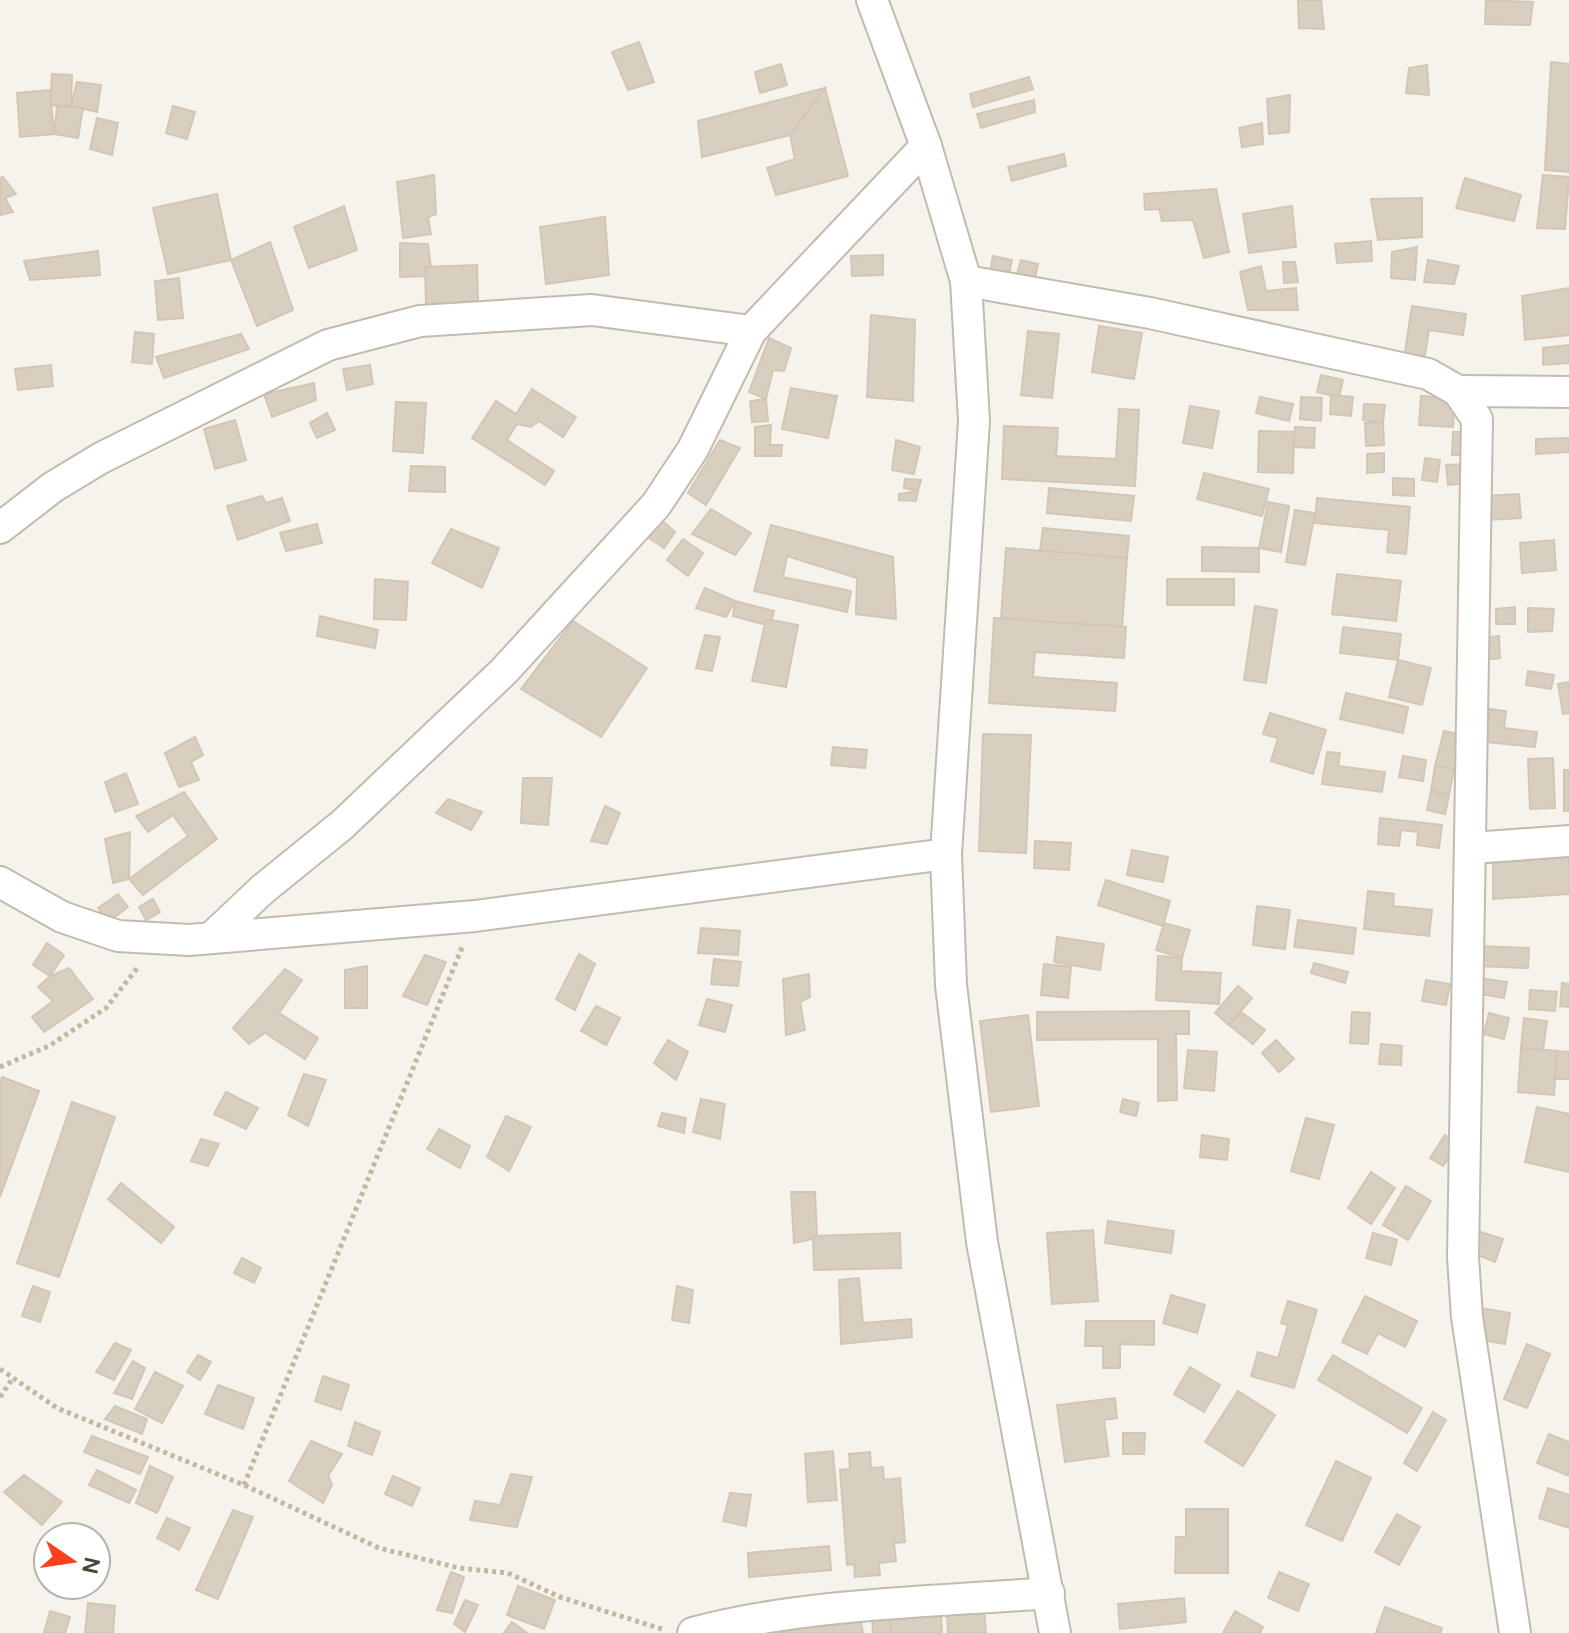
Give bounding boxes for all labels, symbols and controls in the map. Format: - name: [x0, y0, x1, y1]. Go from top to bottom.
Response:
- north arrow: [32, 1521, 112, 1601]
- text: N: [75, 1554, 107, 1576]

